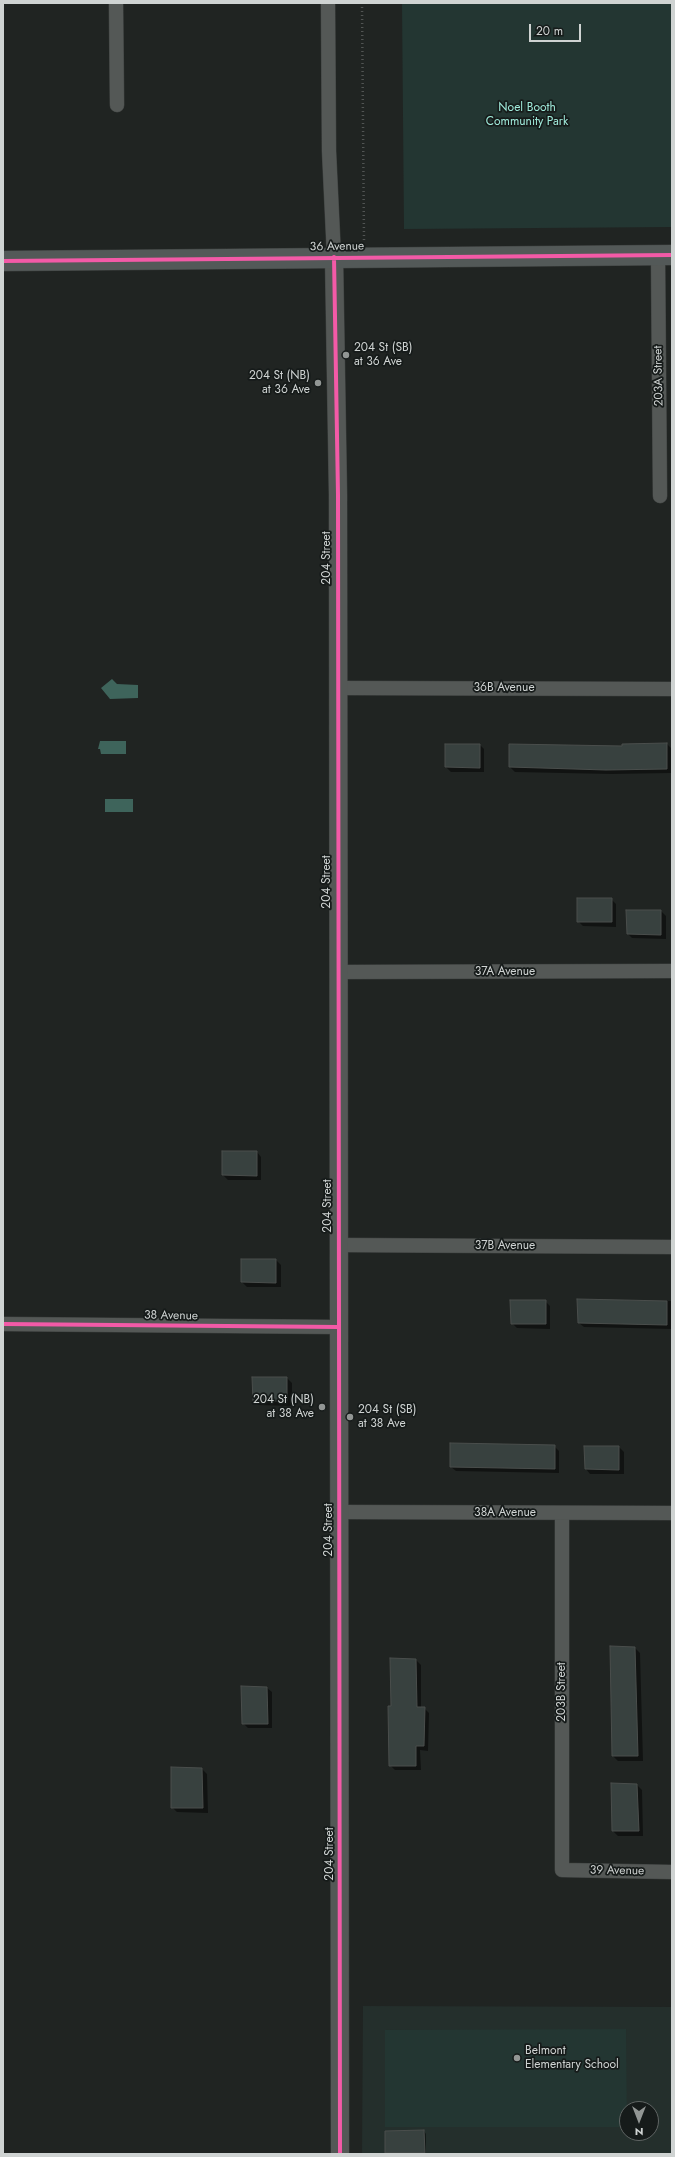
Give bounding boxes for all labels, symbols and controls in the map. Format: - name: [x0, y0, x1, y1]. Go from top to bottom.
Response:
- scale bar: [531, 16, 583, 42]
- text: 20 m: [536, 22, 563, 40]
- park label: Noel Booth Community Park: [486, 101, 568, 129]
- street label: 36 Avenue: [310, 239, 364, 255]
- place label: 204 St (SB) at 36 Ave: [354, 341, 412, 369]
- street label: 203A Street: [651, 346, 667, 406]
- marker: 204 St (SB) at 36 Ave: [341, 350, 351, 360]
- place label: 204 St (NB) at 36 Ave: [249, 369, 310, 397]
- marker: 204 St (NB) at 36 Ave: [313, 378, 323, 388]
- street label: 204 Street: [320, 531, 334, 585]
- street label: 36B Avenue: [473, 681, 535, 695]
- street label: 204 Street: [320, 855, 334, 909]
- street label: 37A Avenue: [475, 965, 535, 979]
- street label: 204 Street: [321, 1179, 335, 1233]
- street label: 37B Avenue: [475, 1239, 535, 1253]
- street label: 38 Avenue: [144, 1308, 198, 1324]
- place label: 204 St (NB) at 38 Ave: [253, 1393, 314, 1421]
- marker: 204 St (NB) at 38 Ave: [317, 1402, 327, 1412]
- place label: 204 St (SB) at 38 Ave: [358, 1403, 416, 1431]
- marker: 204 St (SB) at 38 Ave: [345, 1412, 355, 1422]
- street label: 204 Street: [322, 1503, 336, 1557]
- street label: 38A Avenue: [474, 1506, 536, 1520]
- street label: 203B Street: [555, 1662, 569, 1722]
- street label: 204 Street: [323, 1827, 337, 1881]
- street label: 39 Avenue: [590, 1863, 644, 1879]
- place label: Belmont Elementary School: [525, 2044, 619, 2072]
- marker: Belmont Elementary School: [512, 2053, 522, 2063]
- north arrow: [619, 2101, 659, 2141]
- text: N: [635, 2124, 643, 2140]

